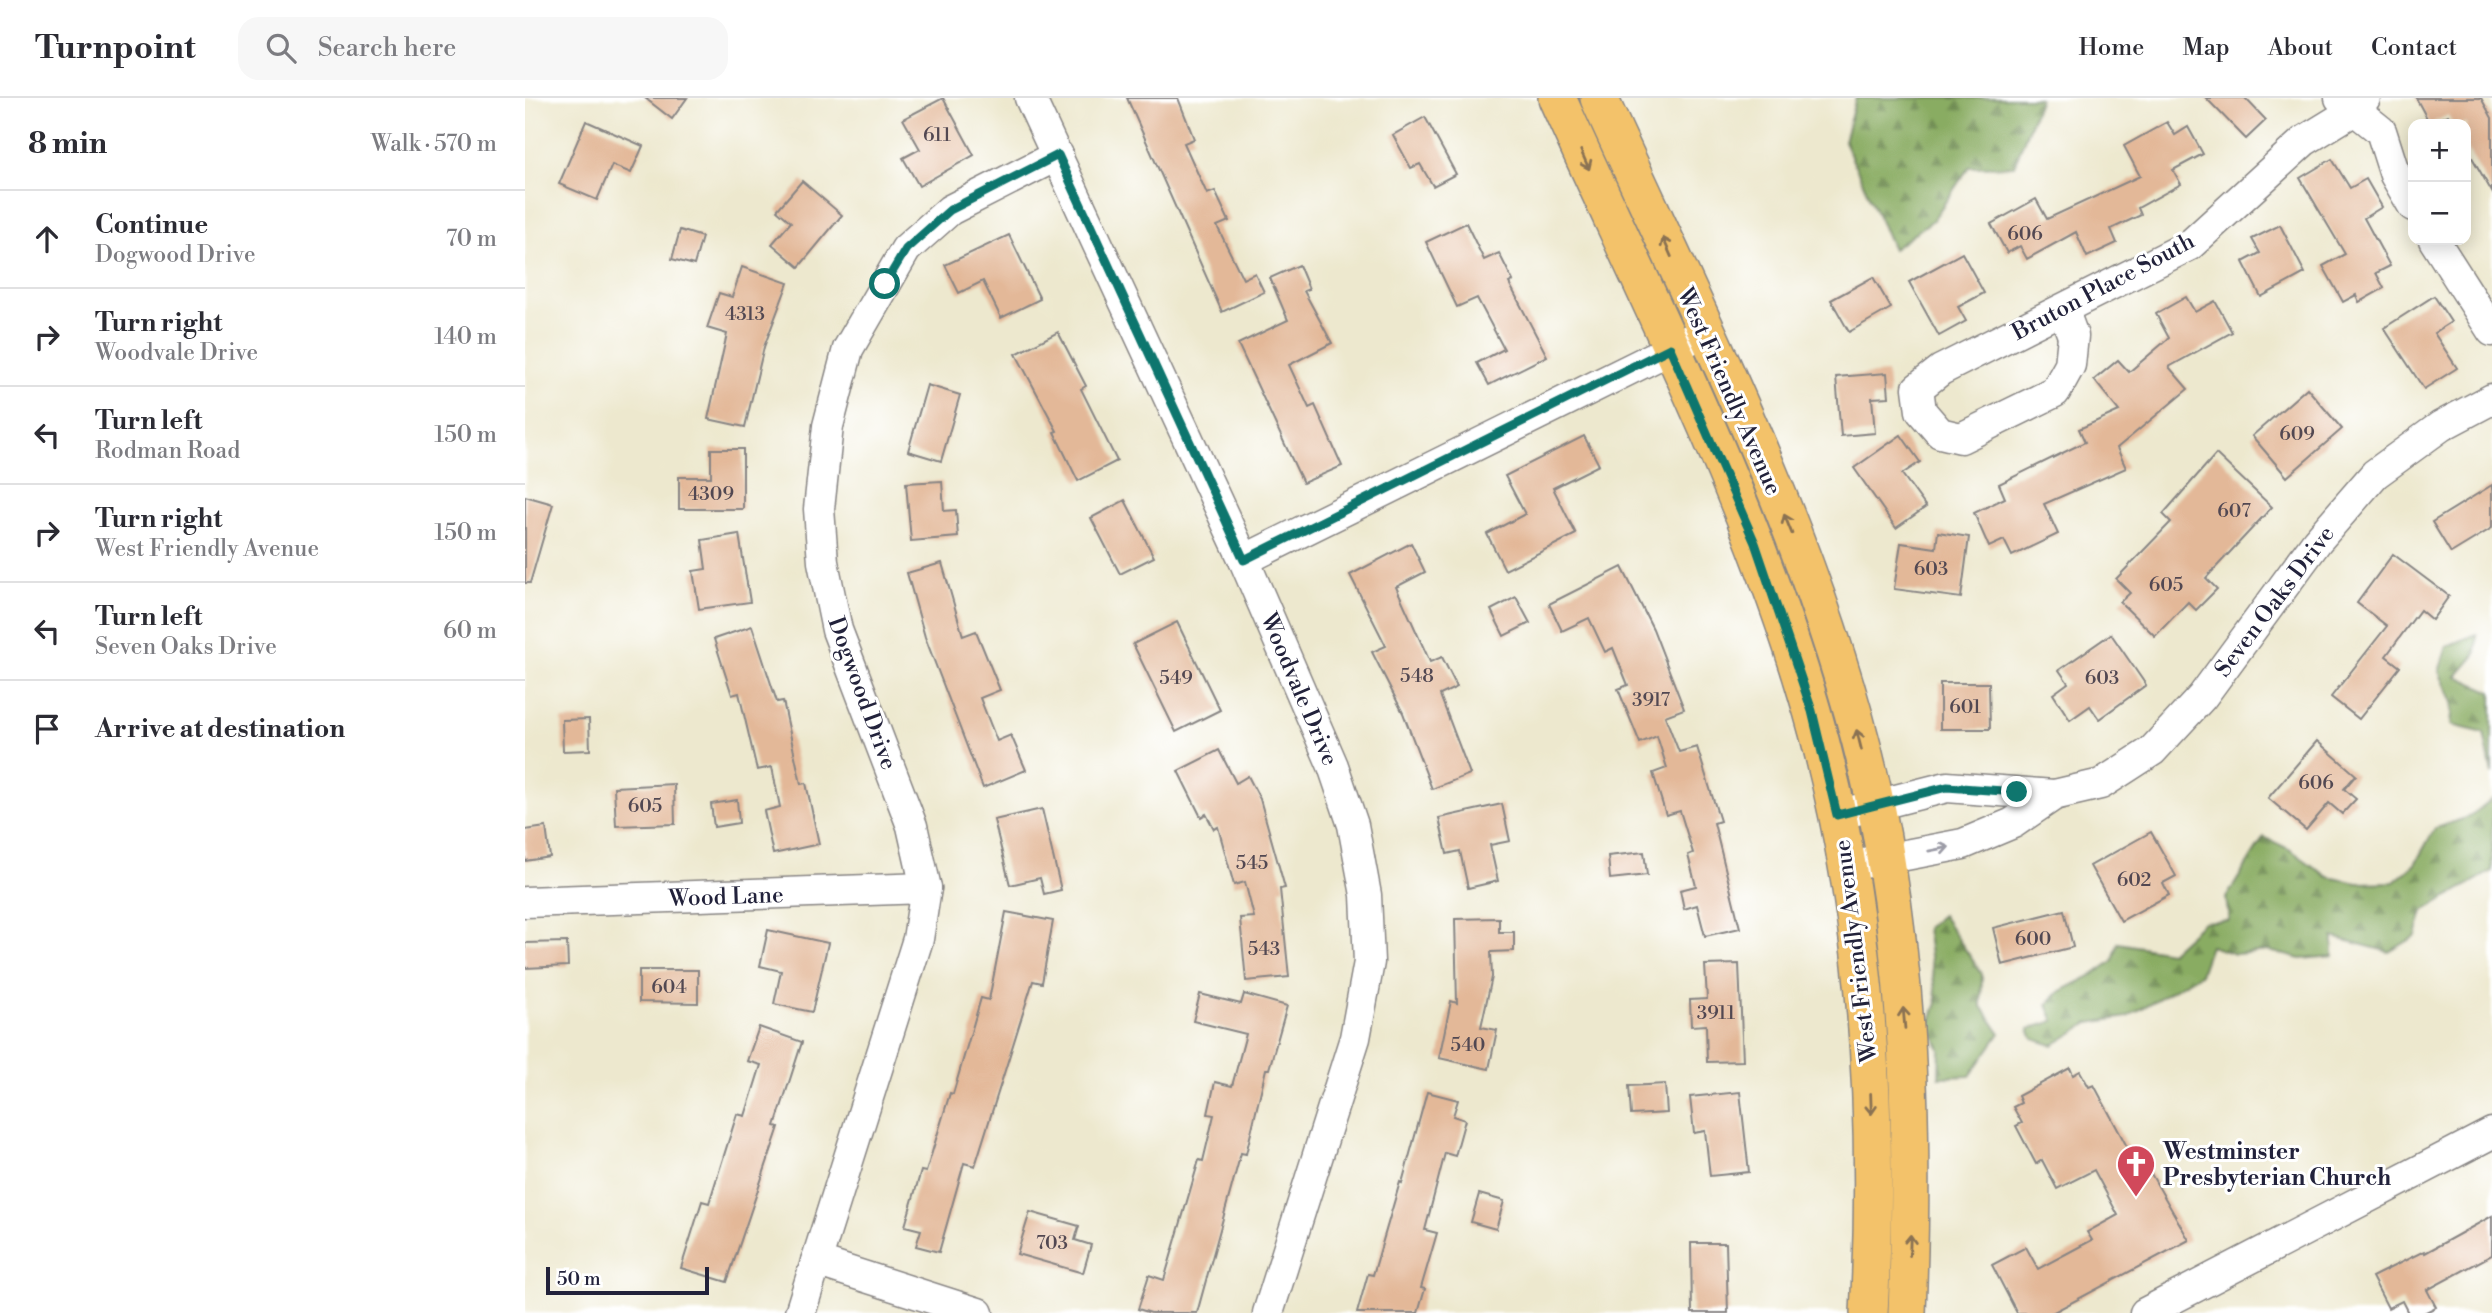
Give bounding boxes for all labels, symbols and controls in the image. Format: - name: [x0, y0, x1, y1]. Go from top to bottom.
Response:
- search box: [238, 17, 728, 80]
- text: Turnpoint: [35, 28, 196, 69]
- icon: search: [262, 29, 300, 67]
- text: Search here: [318, 32, 456, 64]
- text: Home: [2079, 33, 2144, 63]
- text: Map: [2182, 33, 2230, 63]
- text: About: [2268, 33, 2333, 63]
- text: Contact: [2371, 33, 2457, 63]
- map controls: [2408, 119, 2471, 245]
- button: +: [2408, 119, 2471, 182]
- house number: 611: [923, 123, 951, 147]
- text: 8 min: [28, 125, 107, 163]
- text: Walk · 570 m: [371, 130, 497, 158]
- one-way arrow: [1579, 149, 1592, 170]
- button: −: [2408, 182, 2471, 245]
- text: Continue: [95, 209, 208, 241]
- icon: ahead: [28, 220, 66, 258]
- house number: 606: [2007, 222, 2043, 246]
- text: 70 m: [446, 225, 497, 253]
- street label: Bruton Place South: [2007, 227, 2200, 347]
- one-way arrow: [1660, 237, 1673, 259]
- text: Dogwood Drive: [95, 241, 256, 269]
- route start: [869, 268, 900, 299]
- street label: West Friendly Avenue: [1670, 282, 1787, 499]
- house number: 4313: [725, 302, 765, 326]
- text: Turn right: [95, 307, 223, 339]
- icon: right: [28, 318, 66, 356]
- text: 140 m: [434, 323, 497, 351]
- text: Woodvale Drive: [95, 339, 258, 367]
- text: Turn left: [95, 405, 203, 437]
- icon: left: [28, 416, 66, 454]
- text: 150 m: [434, 421, 497, 449]
- house number: 609: [2279, 422, 2315, 446]
- text: Rodman Road: [95, 437, 240, 465]
- house number: 4309: [688, 482, 734, 506]
- house number: 607: [2217, 499, 2251, 523]
- text: Turn right: [95, 503, 223, 535]
- one-way arrow: [1781, 513, 1794, 535]
- icon: right: [28, 514, 66, 552]
- text: 150 m: [434, 519, 497, 547]
- street label: Seven Oaks Drive: [2209, 521, 2341, 683]
- text: West Friendly Avenue: [95, 535, 319, 563]
- house number: 603: [1914, 557, 1948, 581]
- house number: 605: [2149, 573, 2183, 597]
- text: Turn left: [95, 601, 203, 633]
- street label: Woodvale Drive: [1254, 608, 1344, 770]
- icon: left: [28, 612, 66, 650]
- street label: Dogwood Drive: [821, 613, 903, 774]
- text: 60 m: [443, 617, 497, 645]
- text: Seven Oaks Drive: [95, 633, 277, 661]
- house number: 548: [1400, 664, 1434, 688]
- house number: 549: [1159, 666, 1193, 690]
- house number: 603: [2085, 666, 2119, 690]
- house number: 3917: [1632, 688, 1671, 712]
- house number: 601: [1949, 695, 1981, 719]
- icon: arrive: [28, 710, 66, 748]
- text: Arrive at destination: [95, 713, 345, 745]
- one-way arrow: [1852, 729, 1865, 752]
- house number: 606: [2298, 771, 2334, 795]
- route end: [2001, 776, 2032, 807]
- house number: 605: [628, 794, 662, 818]
- street label: West Friendly Avenue: [1828, 838, 1884, 1065]
- one-way arrow: [1927, 841, 1950, 855]
- house number: 545: [1236, 851, 1268, 875]
- house number: 602: [2117, 868, 2151, 892]
- street label: Wood Lane: [667, 881, 784, 913]
- house number: 600: [2015, 927, 2051, 951]
- house number: 543: [1248, 937, 1280, 961]
- house number: 604: [651, 975, 687, 999]
- house number: 3911: [1697, 1001, 1735, 1025]
- one-way arrow: [1897, 1007, 1910, 1029]
- house number: 540: [1451, 1033, 1485, 1057]
- one-way arrow: [1865, 1092, 1878, 1115]
- place label: Westminster Presbyterian Church: [2162, 1138, 2391, 1192]
- church icon: Westminster Presbyterian Church: [2115, 1143, 2157, 1198]
- house number: 703: [1036, 1231, 1068, 1255]
- one-way arrow: [1903, 1234, 1916, 1257]
- scale bar: [546, 1264, 709, 1296]
- text: 50 m: [557, 1267, 601, 1291]

